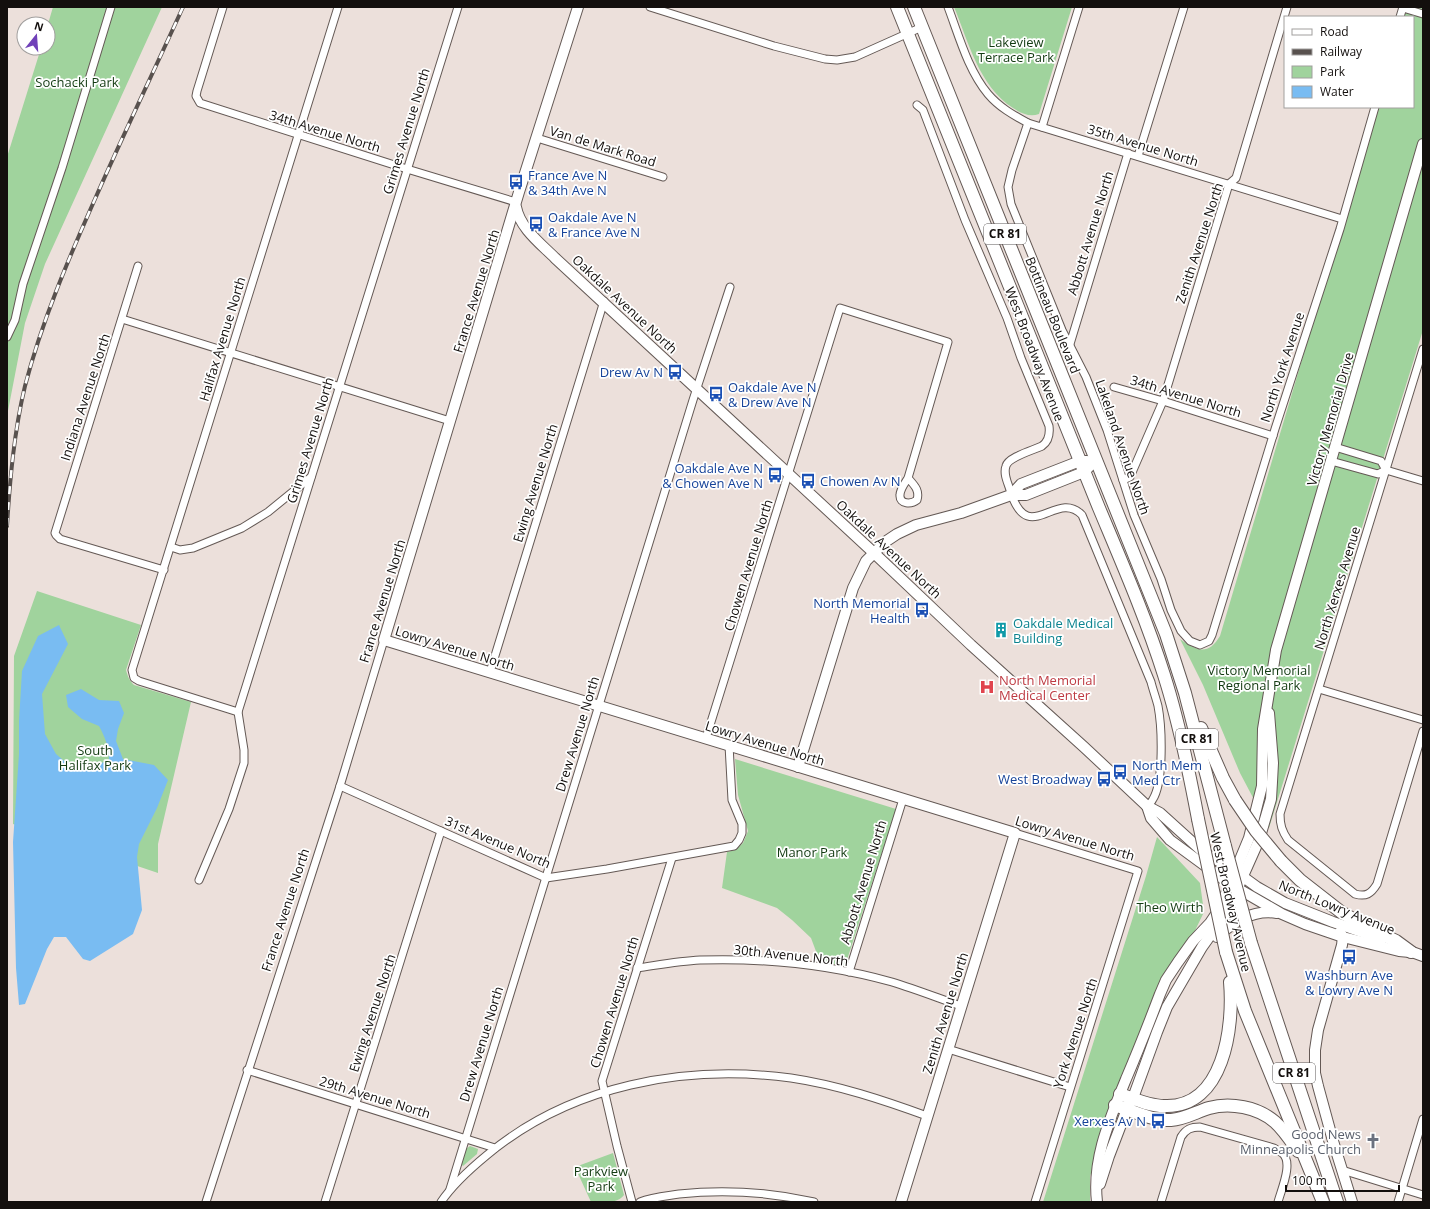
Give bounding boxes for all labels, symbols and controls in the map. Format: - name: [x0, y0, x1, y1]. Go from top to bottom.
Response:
- north arrow: [16, 16, 56, 56]
- legend: [1284, 16, 1414, 108]
- text: N: [33, 17, 46, 34]
- text: Road: [1320, 23, 1349, 40]
- park label: Lakeview Terrace Park: [978, 33, 1054, 66]
- text: Railway: [1320, 43, 1363, 60]
- text: Park: [1320, 63, 1346, 80]
- street label: Grimes Avenue North: [378, 66, 434, 196]
- park label: Sochacki Park: [35, 73, 119, 91]
- text: Water: [1320, 83, 1354, 100]
- street label: 34th Avenue North: [267, 106, 383, 156]
- street label: 35th Avenue North: [1085, 120, 1201, 170]
- street label: Van de Mark Road: [548, 121, 658, 171]
- place label: France Ave N & 34th Ave N: [528, 166, 607, 199]
- street label: Abbott Avenue North: [1063, 169, 1117, 297]
- bus stop icon: France Ave N & 34th Ave N: [507, 173, 525, 191]
- street label: Zenith Avenue North: [1171, 180, 1227, 306]
- place label: Oakdale Ave N & France Ave N: [548, 208, 640, 241]
- bus stop icon: Oakdale Ave N & France Ave N: [527, 215, 545, 233]
- road number: CR 81: [984, 224, 1026, 244]
- street label: France Avenue North: [449, 227, 503, 355]
- street label: Oakdale Avenue North: [569, 251, 681, 357]
- street label: Bottineau Boulevard: [1021, 254, 1085, 376]
- street label: Halifax Avenue North: [194, 275, 250, 403]
- street label: West Broadway Avenue: [1001, 284, 1069, 424]
- street label: North York Avenue: [1256, 310, 1308, 424]
- street label: Indiana Avenue North: [56, 331, 114, 463]
- street label: Victory Memorial Drive: [1302, 350, 1358, 488]
- place label: Drew Av N: [600, 363, 663, 381]
- bus stop icon: Drew Av N: [666, 363, 684, 381]
- street label: 34th Avenue North: [1128, 371, 1244, 421]
- street label: Grimes Avenue North: [282, 375, 338, 505]
- street label: Lakeland Avenue North: [1091, 377, 1155, 517]
- place label: Oakdale Ave N & Drew Ave N: [728, 378, 816, 411]
- bus stop icon: Oakdale Ave N & Drew Ave N: [707, 385, 725, 403]
- street label: Ewing Avenue North: [508, 421, 562, 545]
- place label: Oakdale Ave N & Chowen Ave N: [662, 459, 763, 492]
- bus stop icon: Oakdale Ave N & Chowen Ave N: [766, 466, 784, 484]
- bus stop icon: Chowen Av N: [799, 472, 817, 490]
- place label: Chowen Av N: [820, 472, 901, 490]
- street label: Oakdale Avenue North: [833, 496, 945, 602]
- street label: Chowen Avenue North: [719, 497, 777, 633]
- street label: North Xerxes Avenue: [1310, 524, 1364, 652]
- street label: France Avenue North: [355, 537, 409, 665]
- place label: North Memorial Health: [813, 594, 910, 627]
- bus stop icon: North Memorial Health: [913, 601, 931, 619]
- place label: Oakdale Medical Building: [1013, 614, 1113, 647]
- street label: Lowry Avenue North: [393, 621, 517, 675]
- building icon: Oakdale Medical Building: [992, 621, 1010, 639]
- park label: Victory Memorial Regional Park: [1208, 661, 1310, 694]
- place label: North Memorial Medical Center: [999, 671, 1096, 704]
- street label: Drew Avenue North: [551, 674, 603, 794]
- hospital icon: North Memorial Medical Center: [978, 678, 996, 696]
- street label: Lowry Avenue North: [703, 716, 827, 770]
- road number: CR 81: [1176, 729, 1218, 749]
- park label: South Halifax Park: [59, 741, 131, 774]
- place label: North Mem Med Ctr: [1132, 756, 1202, 789]
- bus stop icon: North Mem Med Ctr: [1111, 763, 1129, 781]
- place label: West Broadway: [998, 770, 1092, 788]
- bus stop icon: West Broadway: [1095, 770, 1113, 788]
- street label: Lowry Avenue North: [1013, 811, 1137, 865]
- street label: 31st Avenue North: [442, 812, 554, 872]
- street label: Abbott Avenue North: [836, 818, 890, 946]
- street label: West Broadway Avenue: [1206, 830, 1256, 974]
- park label: Manor Park: [777, 843, 847, 861]
- street label: France Avenue North: [257, 846, 313, 974]
- street label: North Lowry Avenue: [1276, 875, 1398, 939]
- park label: Theo Wirth: [1137, 898, 1203, 916]
- street label: Chowen Avenue North: [585, 934, 643, 1070]
- street label: 30th Avenue North: [733, 940, 849, 970]
- bus stop icon: Washburn Ave & Lowry Ave N: [1340, 948, 1358, 966]
- street label: Zenith Avenue North: [918, 950, 972, 1076]
- street label: Ewing Avenue North: [344, 952, 400, 1074]
- place label: Washburn Ave & Lowry Ave N: [1305, 966, 1393, 999]
- street label: York Avenue North: [1049, 976, 1101, 1090]
- street label: Drew Avenue North: [455, 984, 507, 1104]
- road number: CR 81: [1273, 1063, 1315, 1083]
- street label: 29th Avenue North: [317, 1072, 433, 1122]
- place label: Xerxes Av N: [1074, 1112, 1146, 1130]
- bus stop icon: Xerxes Av N: [1149, 1112, 1167, 1130]
- place label: Good News Minneapolis Church: [1240, 1125, 1361, 1158]
- church icon: Good News Minneapolis Church: [1364, 1132, 1382, 1150]
- park label: Parkview Park: [574, 1162, 628, 1195]
- scale bar: [1286, 1167, 1399, 1193]
- text: 100 m: [1292, 1172, 1327, 1189]

